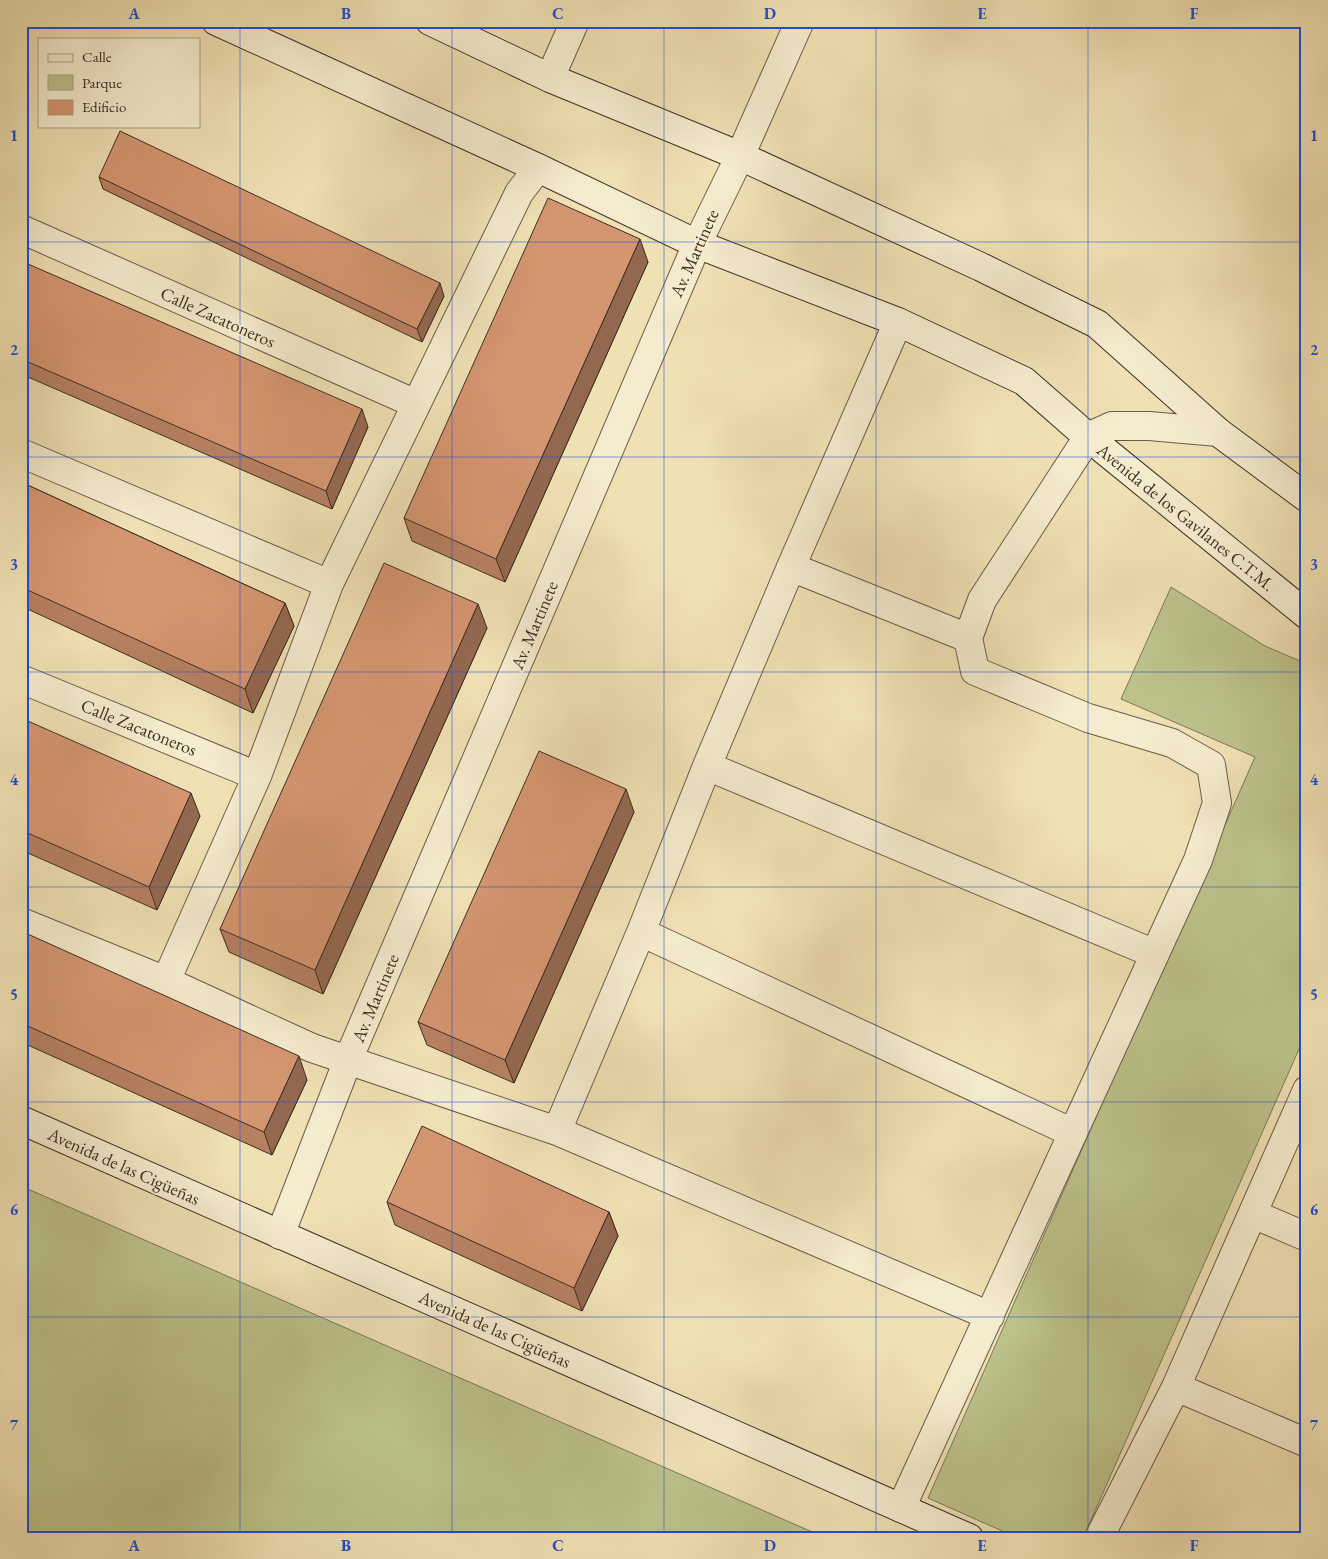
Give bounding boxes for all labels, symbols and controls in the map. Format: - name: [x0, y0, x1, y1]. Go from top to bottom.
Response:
- text: A: [127, 3, 140, 24]
- text: B: [341, 3, 351, 24]
- text: C: [552, 3, 564, 24]
- text: D: [764, 3, 776, 24]
- text: E: [977, 3, 987, 24]
- text: F: [1190, 3, 1199, 24]
- legend: [38, 38, 200, 128]
- text: Calle: [82, 47, 112, 66]
- text: Parque: [82, 73, 122, 92]
- text: Edificio: [82, 97, 126, 116]
- text: 1: [10, 125, 18, 146]
- text: 1: [1310, 125, 1318, 146]
- street label: Av. Martinete: [664, 205, 724, 301]
- street label: Calle Zacatoneros: [157, 281, 279, 353]
- text: 2: [10, 339, 19, 360]
- text: 2: [1310, 339, 1319, 360]
- street label: Avenida de los Gavilanes C.T.M.: [1092, 437, 1280, 596]
- text: 3: [10, 554, 18, 575]
- text: 3: [1310, 554, 1318, 575]
- street label: Av. Martinete: [505, 577, 563, 674]
- street label: Calle Zacatoneros: [78, 693, 201, 761]
- text: 4: [10, 769, 19, 790]
- text: 4: [1310, 769, 1319, 790]
- street label: Av. Martinete: [346, 950, 404, 1047]
- text: 5: [10, 984, 18, 1005]
- text: 5: [1310, 984, 1318, 1005]
- street label: Avenida de las Cigüeñas: [43, 1122, 204, 1210]
- text: 6: [10, 1199, 19, 1220]
- text: 6: [1310, 1199, 1319, 1220]
- street label: Avenida de las Cigüeñas: [414, 1285, 575, 1373]
- text: 7: [10, 1414, 19, 1435]
- text: 7: [1310, 1414, 1319, 1435]
- text: A: [127, 1535, 140, 1556]
- text: B: [341, 1535, 351, 1556]
- text: C: [552, 1535, 564, 1556]
- text: D: [764, 1535, 776, 1556]
- text: E: [977, 1535, 987, 1556]
- text: F: [1190, 1535, 1199, 1556]

